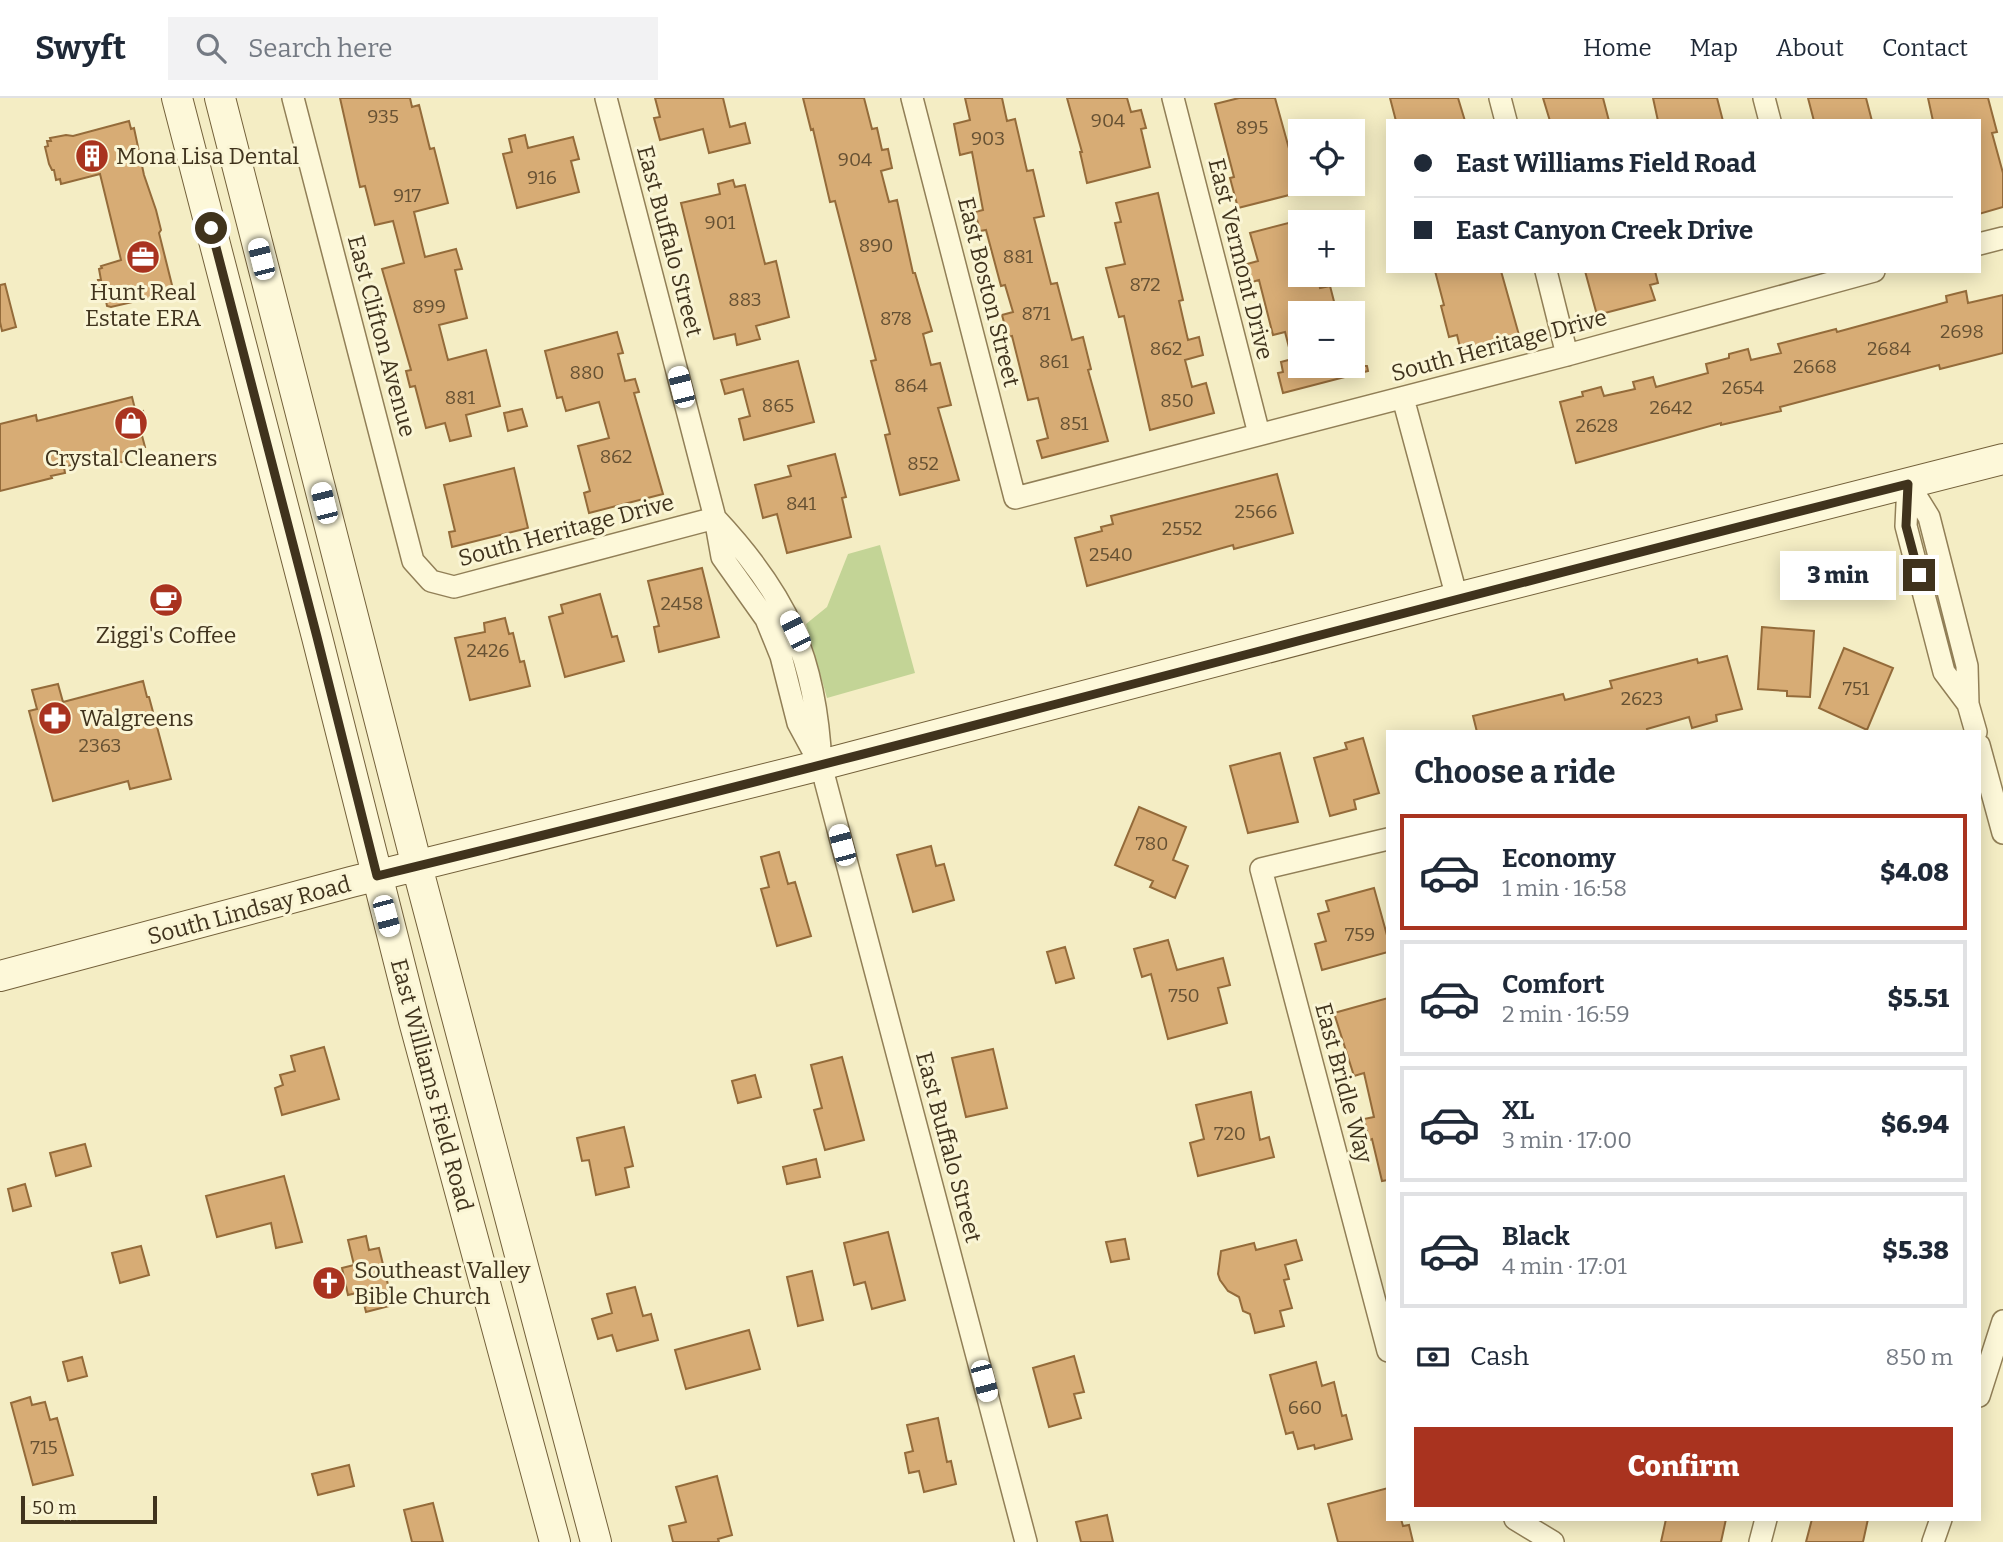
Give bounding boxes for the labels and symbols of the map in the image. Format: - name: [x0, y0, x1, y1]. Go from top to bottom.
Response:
- house number: 935: [367, 105, 399, 128]
- house number: 904: [1091, 109, 1125, 132]
- house number: 895: [1236, 116, 1268, 139]
- house number: 903: [971, 127, 1005, 150]
- building icon: Mona Lisa Dental: [73, 137, 111, 175]
- place label: Mona Lisa Dental: [116, 142, 300, 170]
- street label: East Buffalo Street: [631, 142, 709, 340]
- house number: 904: [838, 148, 872, 171]
- street label: East Vermont Drive: [1202, 155, 1280, 363]
- house number: 916: [527, 166, 557, 189]
- house number: 917: [393, 184, 422, 207]
- street label: East Boston Street: [952, 194, 1026, 390]
- house number: 901: [705, 211, 736, 234]
- route start: [195, 212, 227, 244]
- street label: East Clifton Avenue: [342, 232, 422, 440]
- house number: 890: [859, 234, 893, 257]
- car: [246, 236, 277, 282]
- office icon: Hunt Real Estate ERA: [124, 238, 162, 276]
- house number: 881: [1003, 245, 1034, 268]
- house number: 872: [1129, 273, 1161, 296]
- place label: Hunt Real Estate ERA: [85, 278, 202, 332]
- house number: 883: [728, 288, 762, 311]
- house number: 899: [412, 295, 446, 318]
- house number: 871: [1022, 302, 1051, 325]
- street label: South Heritage Drive: [1388, 303, 1610, 387]
- house number: 878: [880, 307, 912, 330]
- house number: 2698: [1940, 320, 1984, 343]
- house number: 862: [1150, 337, 1182, 360]
- house number: 2684: [1867, 337, 1911, 360]
- house number: 861: [1039, 350, 1069, 373]
- house number: 2668: [1793, 355, 1837, 378]
- house number: 880: [569, 361, 605, 384]
- car: [666, 364, 697, 410]
- house number: 864: [894, 374, 928, 397]
- house number: 2654: [1722, 376, 1764, 399]
- house number: 881: [445, 386, 476, 409]
- house number: 850: [1160, 389, 1194, 412]
- house number: 865: [762, 394, 794, 417]
- house number: 2642: [1650, 396, 1693, 419]
- shop icon: Crystal Cleaners: [112, 404, 150, 442]
- house number: 851: [1059, 412, 1089, 435]
- house number: 2628: [1575, 414, 1619, 437]
- place label: Crystal Cleaners: [44, 444, 218, 472]
- house number: 862: [600, 445, 632, 468]
- house number: 852: [907, 452, 939, 475]
- car: [309, 480, 340, 526]
- street label: South Heritage Drive: [455, 488, 677, 572]
- house number: 841: [786, 492, 816, 515]
- house number: 2566: [1235, 500, 1277, 523]
- house number: 2552: [1162, 517, 1202, 540]
- house number: 2540: [1089, 543, 1133, 566]
- callout: 3 min: [1779, 550, 1895, 600]
- route end: [1903, 559, 1935, 591]
- cafe icon: Ziggi's Coffee: [147, 581, 185, 619]
- house number: 2458: [661, 592, 704, 615]
- car: [777, 608, 814, 654]
- place label: Ziggi's Coffee: [96, 621, 236, 649]
- house number: 2426: [467, 639, 509, 662]
- house number: 751: [1843, 677, 1870, 700]
- house number: 2623: [1621, 687, 1663, 710]
- pharmacy icon: Walgreens: [36, 699, 74, 737]
- place label: Walgreens: [80, 704, 194, 732]
- house number: 2363: [79, 734, 121, 757]
- car: [827, 822, 858, 868]
- house number: 780: [1136, 832, 1168, 855]
- street label: South Lindsay Road: [144, 869, 354, 951]
- car: [371, 893, 402, 939]
- house number: 759: [1345, 923, 1375, 946]
- street label: East Williams Field Road: [385, 956, 479, 1215]
- house number: 750: [1168, 984, 1200, 1007]
- street label: East Bridle Way: [1309, 1000, 1379, 1167]
- street label: East Buffalo Street: [910, 1048, 988, 1246]
- house number: 720: [1214, 1122, 1246, 1145]
- place label: Southeast Valley Bible Church: [354, 1256, 531, 1310]
- church icon: Southeast Valley Bible Church: [310, 1264, 348, 1302]
- car: [969, 1358, 1000, 1404]
- house number: 660: [1288, 1396, 1322, 1419]
- house number: 715: [30, 1436, 58, 1459]
- scale bar: [21, 1493, 158, 1525]

